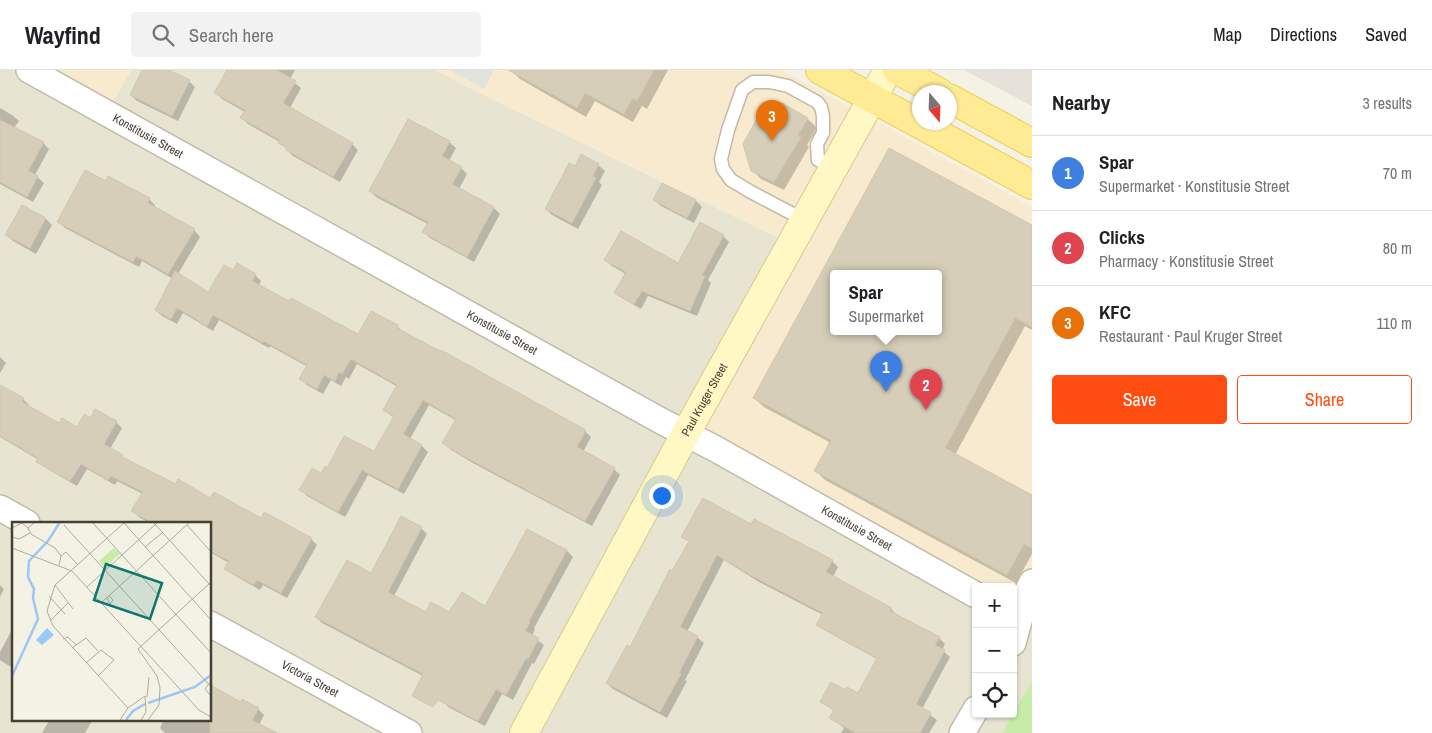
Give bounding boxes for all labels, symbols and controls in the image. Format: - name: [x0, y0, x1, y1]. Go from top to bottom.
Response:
- search box: [131, 12, 481, 57]
- text: Wayfind: [25, 19, 101, 51]
- icon: search: [149, 21, 177, 49]
- text: Search here: [189, 22, 274, 48]
- text: Map: [1213, 22, 1242, 47]
- text: Directions: [1270, 22, 1337, 47]
- text: Saved: [1365, 22, 1407, 47]
- north arrow: [912, 85, 957, 130]
- text: Nearby: [1052, 88, 1110, 117]
- text: 3 results: [1362, 92, 1412, 114]
- pin: 3: [756, 100, 788, 141]
- street label: Konstitusie Street: [110, 110, 186, 162]
- text: Spar: [1099, 149, 1134, 175]
- text: 1: [1064, 162, 1072, 184]
- text: 70 m: [1383, 162, 1412, 184]
- text: Supermarket · Konstitusie Street: [1099, 175, 1289, 197]
- text: Clicks: [1099, 224, 1145, 250]
- text: 2: [1064, 237, 1072, 259]
- text: 80 m: [1383, 237, 1412, 259]
- text: Pharmacy · Konstitusie Street: [1099, 250, 1273, 272]
- popup: [830, 270, 942, 335]
- text: Spar: [848, 279, 883, 305]
- text: KFC: [1099, 299, 1131, 325]
- text: Supermarket: [848, 305, 924, 327]
- street label: Konstitusie Street: [464, 307, 540, 359]
- text: 3: [1064, 312, 1072, 334]
- text: 110 m: [1376, 312, 1412, 334]
- text: Restaurant · Paul Kruger Street: [1099, 325, 1282, 347]
- pin: 1: [870, 351, 902, 392]
- street label: Paul Kruger Street: [678, 360, 731, 439]
- pin: 2: [910, 369, 942, 410]
- button: Save: [1052, 375, 1227, 424]
- button: Share: [1237, 375, 1412, 424]
- your location: [649, 483, 675, 509]
- street label: Konstitusie Street: [819, 502, 895, 554]
- inset map: [12, 522, 211, 720]
- map controls: [972, 583, 1017, 718]
- button: +: [972, 583, 1017, 628]
- button: −: [972, 628, 1017, 673]
- street label: Victoria Street: [279, 657, 342, 701]
- button: locate: [972, 673, 1017, 718]

